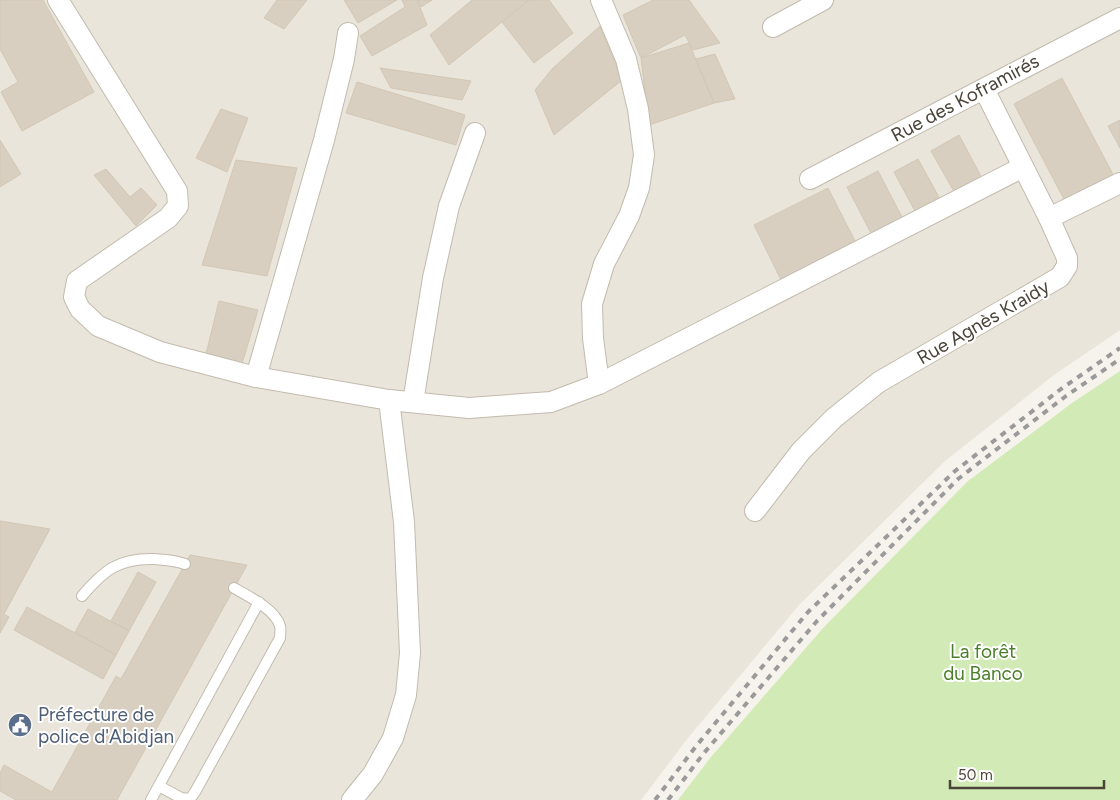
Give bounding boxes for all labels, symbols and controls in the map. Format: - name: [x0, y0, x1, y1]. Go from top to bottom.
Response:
- street label: Rue des Koframirés: [887, 49, 1043, 147]
- street label: Rue Agnès Kraidy: [913, 275, 1053, 369]
- park label: La forêt du Banco: [943, 640, 1023, 685]
- place label: Préfecture de police d'Abidjan: [38, 703, 174, 748]
- public building icon: Préfecture de police d'Abidjan: [7, 712, 33, 738]
- scale bar: [950, 758, 1104, 790]
- text: 50 m: [958, 766, 993, 784]

